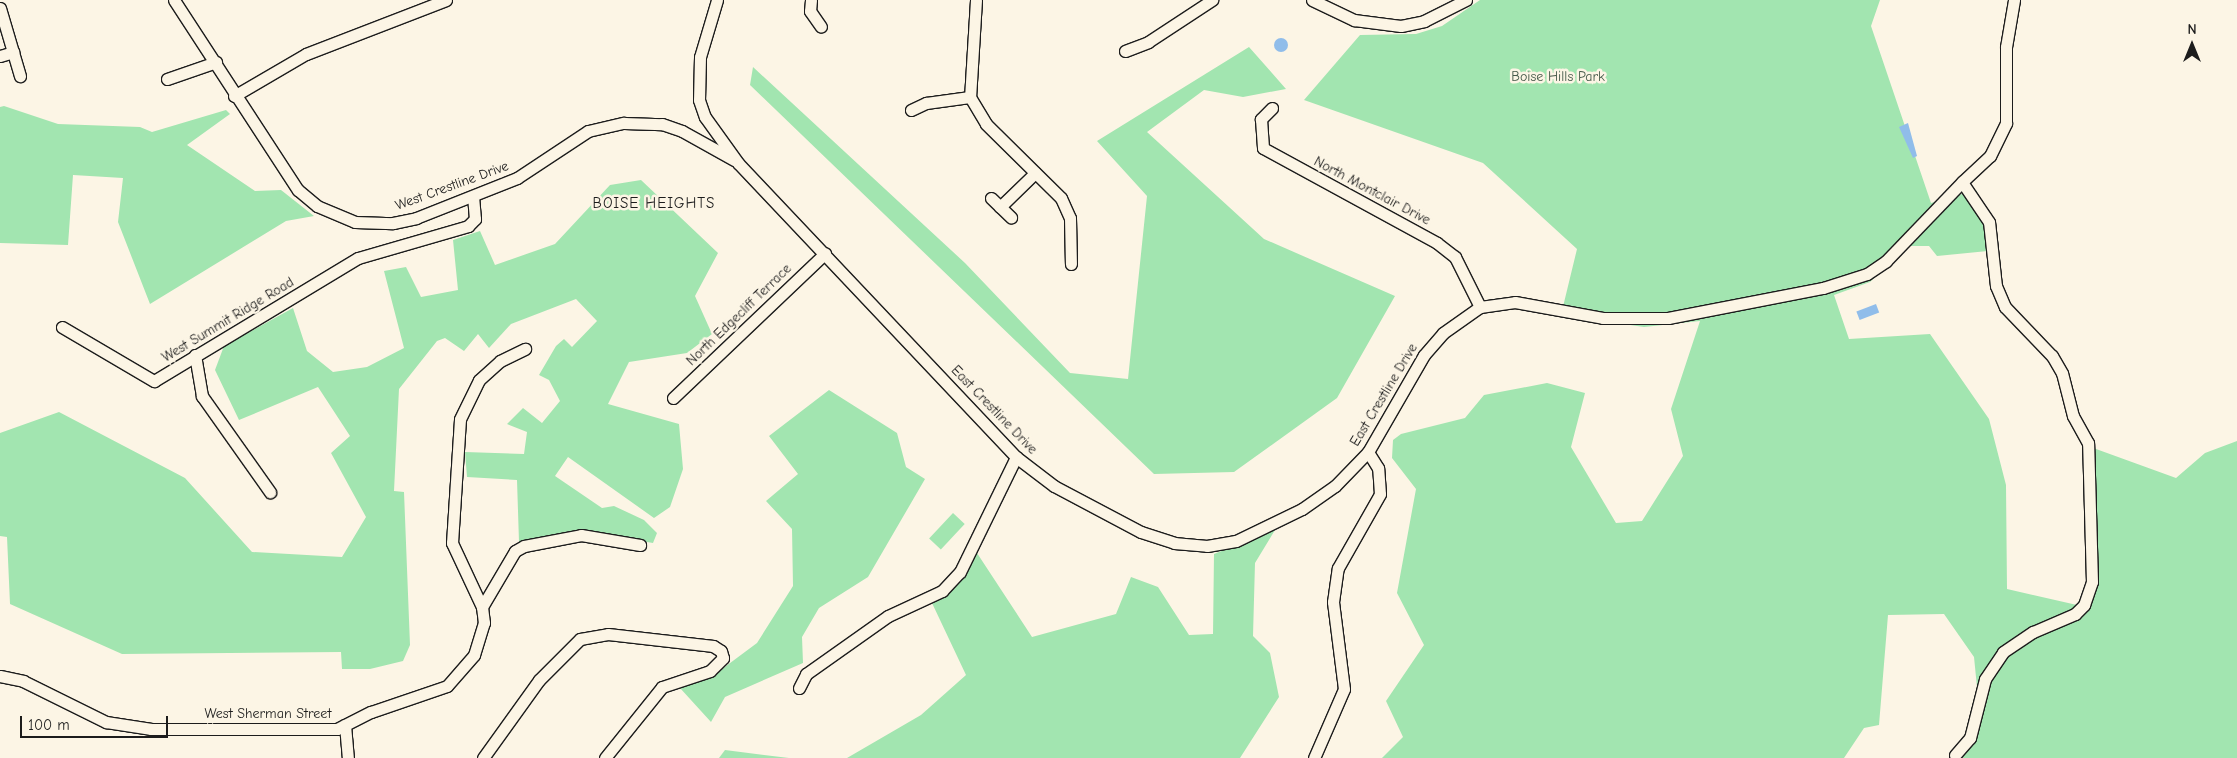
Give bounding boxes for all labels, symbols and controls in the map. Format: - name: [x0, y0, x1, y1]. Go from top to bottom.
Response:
- north arrow: [2167, 20, 2217, 70]
- text: N: [2187, 21, 2197, 38]
- park label: Boise Hills Park: [1511, 69, 1605, 85]
- street label: North Montclair Drive: [1311, 153, 1433, 229]
- street label: West Crestline Drive: [393, 158, 511, 214]
- district label: BOISE HEIGHTS: [591, 195, 717, 213]
- street label: North Edgecliff Terrace: [683, 261, 795, 369]
- street label: West Summit Ridge Road: [159, 274, 297, 366]
- street label: East Crestline Drive: [1347, 341, 1421, 449]
- street label: East Crestline Drive: [947, 362, 1041, 458]
- scale bar: [22, 706, 170, 738]
- street label: West Sherman Street: [205, 706, 331, 722]
- text: 100 m: [28, 716, 70, 734]

